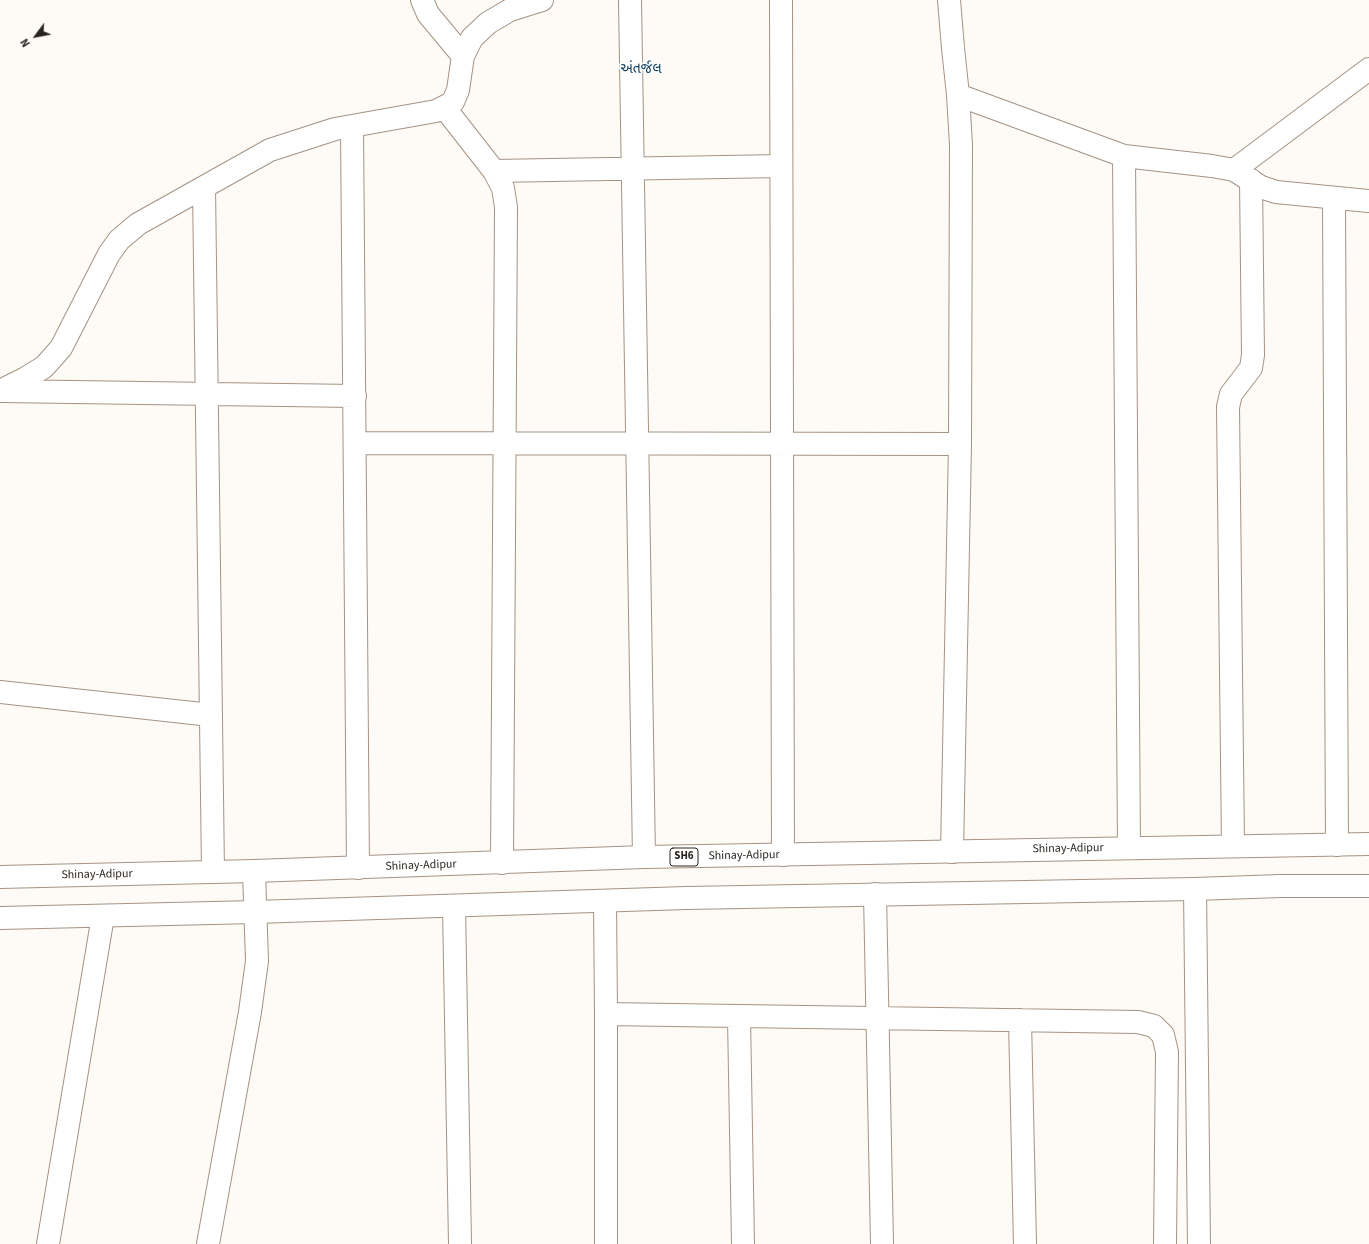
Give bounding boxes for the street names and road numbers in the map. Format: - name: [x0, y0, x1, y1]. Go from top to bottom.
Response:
- street label: Shinay-Adipur: [1032, 841, 1104, 857]
- road number: SH6: [670, 848, 698, 866]
- street label: Shinay-Adipur: [708, 848, 780, 864]
- street label: Shinay-Adipur: [385, 858, 457, 874]
- street label: Shinay-Adipur: [61, 867, 133, 883]

